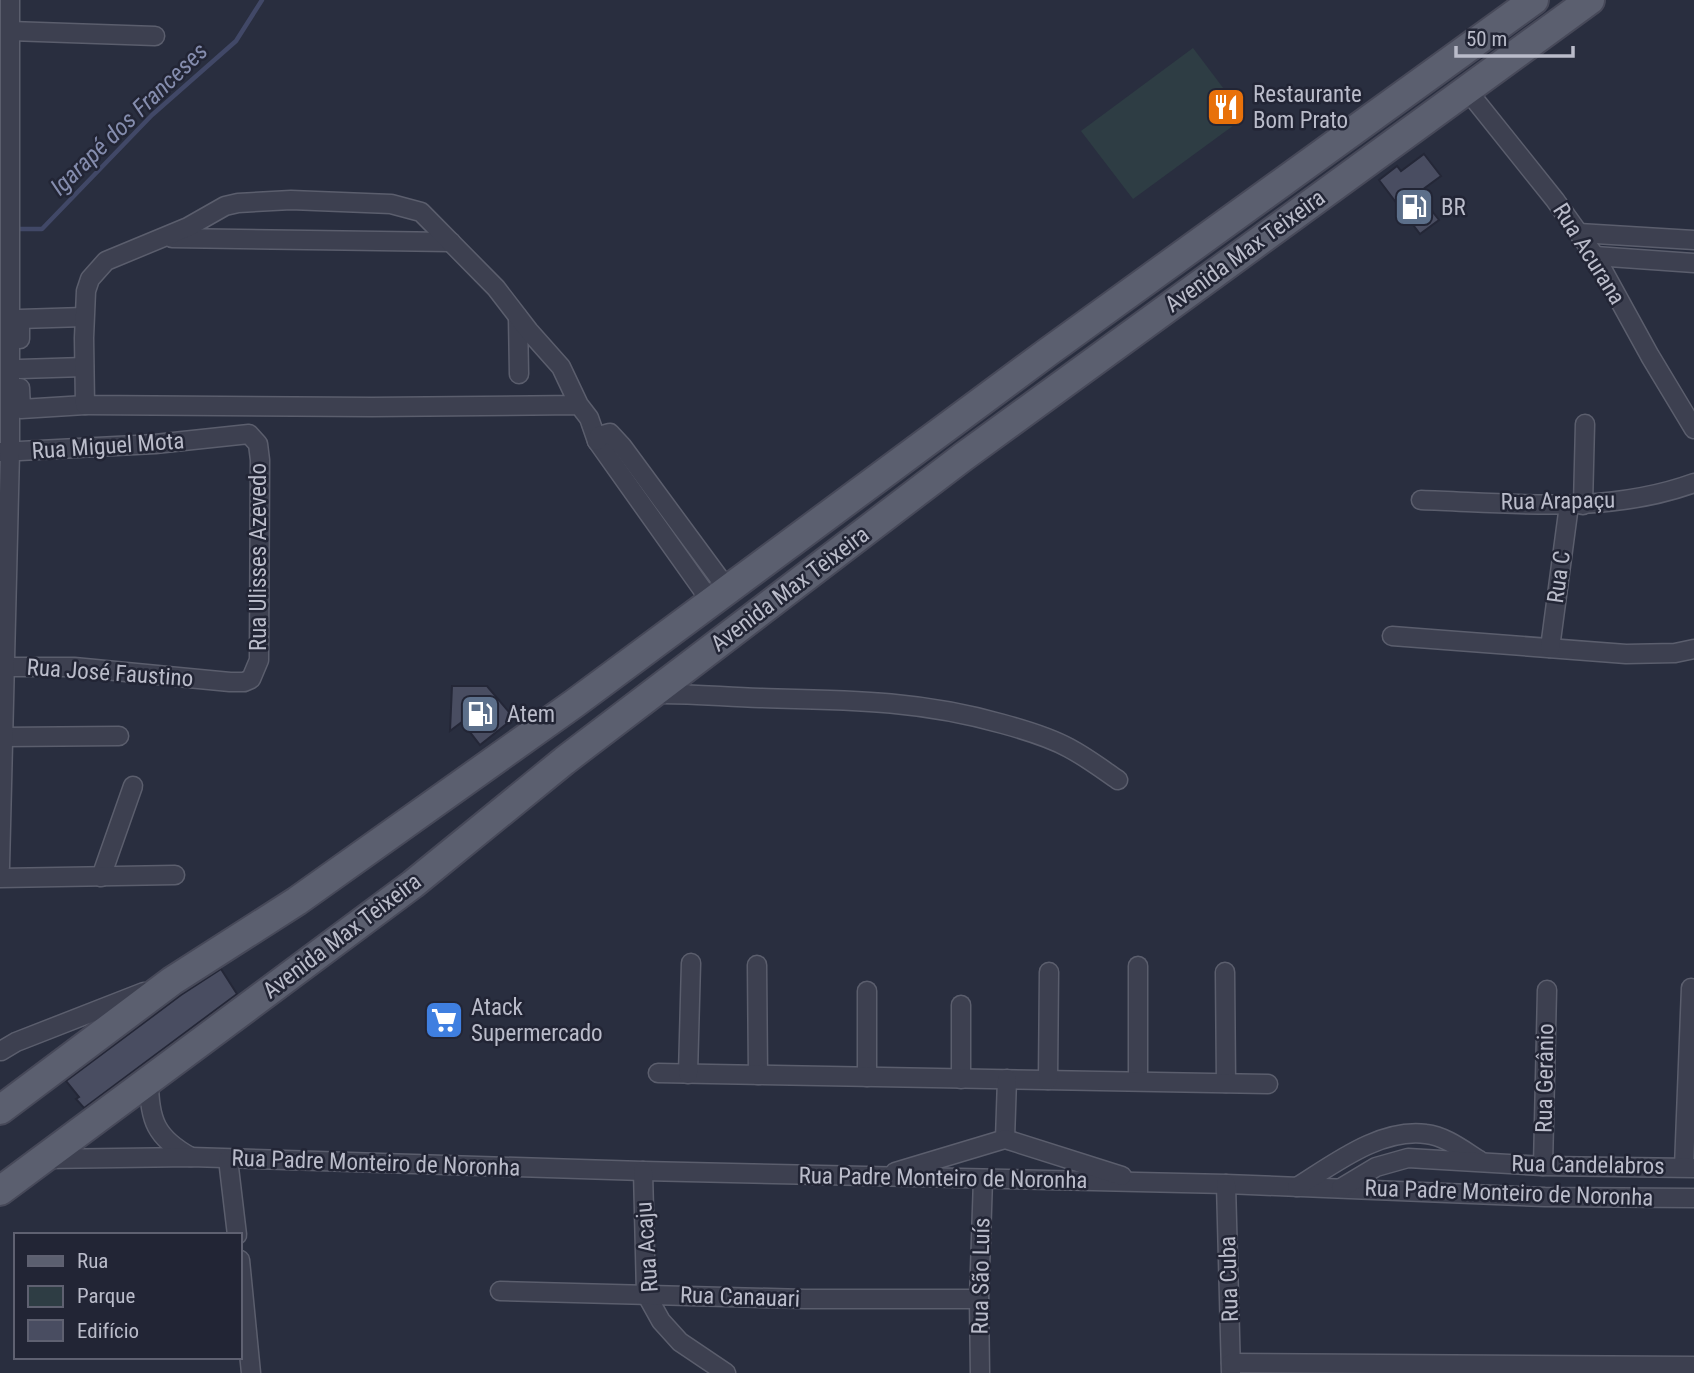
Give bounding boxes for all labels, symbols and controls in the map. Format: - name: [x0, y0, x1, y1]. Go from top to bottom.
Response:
- scale bar: [1456, 14, 1573, 58]
- text: 50 m: [1466, 27, 1507, 51]
- water label: Igarapé dos Franceses: [45, 37, 213, 201]
- place label: Restaurante Bom Prato: [1253, 81, 1362, 134]
- restaurant icon: Restaurante Bom Prato: [1205, 86, 1247, 128]
- street label: Avenida Max Teixeira: [1160, 184, 1330, 318]
- fuel station icon: BR: [1393, 186, 1435, 228]
- place label: BR: [1441, 194, 1466, 221]
- street label: Rua Acurana: [1547, 198, 1631, 310]
- street label: Rua Miguel Mota: [31, 427, 185, 465]
- street label: Rua Ulisses Azevedo: [245, 463, 272, 651]
- street label: Rua Arapaçu: [1500, 487, 1616, 515]
- street label: Avenida Max Teixeira: [706, 521, 874, 657]
- street label: Rua C: [1542, 549, 1576, 605]
- street label: Rua José Faustino: [26, 654, 194, 692]
- fuel station icon: Atem: [459, 693, 501, 735]
- place label: Atem: [507, 701, 555, 728]
- street label: Avenida Max Teixeira: [258, 868, 426, 1004]
- place label: Atack Supermercado: [471, 994, 603, 1047]
- supermarket icon: Atack Supermercado: [423, 999, 465, 1041]
- street label: Rua Gerânio: [1531, 1023, 1559, 1133]
- street label: Rua Padre Monteiro de Noronha: [231, 1144, 521, 1182]
- street label: Rua Candelabros: [1511, 1150, 1665, 1180]
- street label: Rua Padre Monteiro de Noronha: [798, 1162, 1088, 1194]
- street label: Rua Padre Monteiro de Noronha: [1364, 1174, 1654, 1212]
- street label: Rua Acaju: [630, 1201, 664, 1293]
- street label: Rua São Luís: [966, 1217, 996, 1335]
- legend: [14, 1233, 242, 1359]
- street label: Rua Cuba: [1214, 1235, 1244, 1323]
- text: Rua: [77, 1249, 108, 1273]
- street label: Rua Canauari: [679, 1281, 801, 1313]
- text: Parque: [77, 1284, 135, 1308]
- text: Edifício: [77, 1319, 139, 1343]

